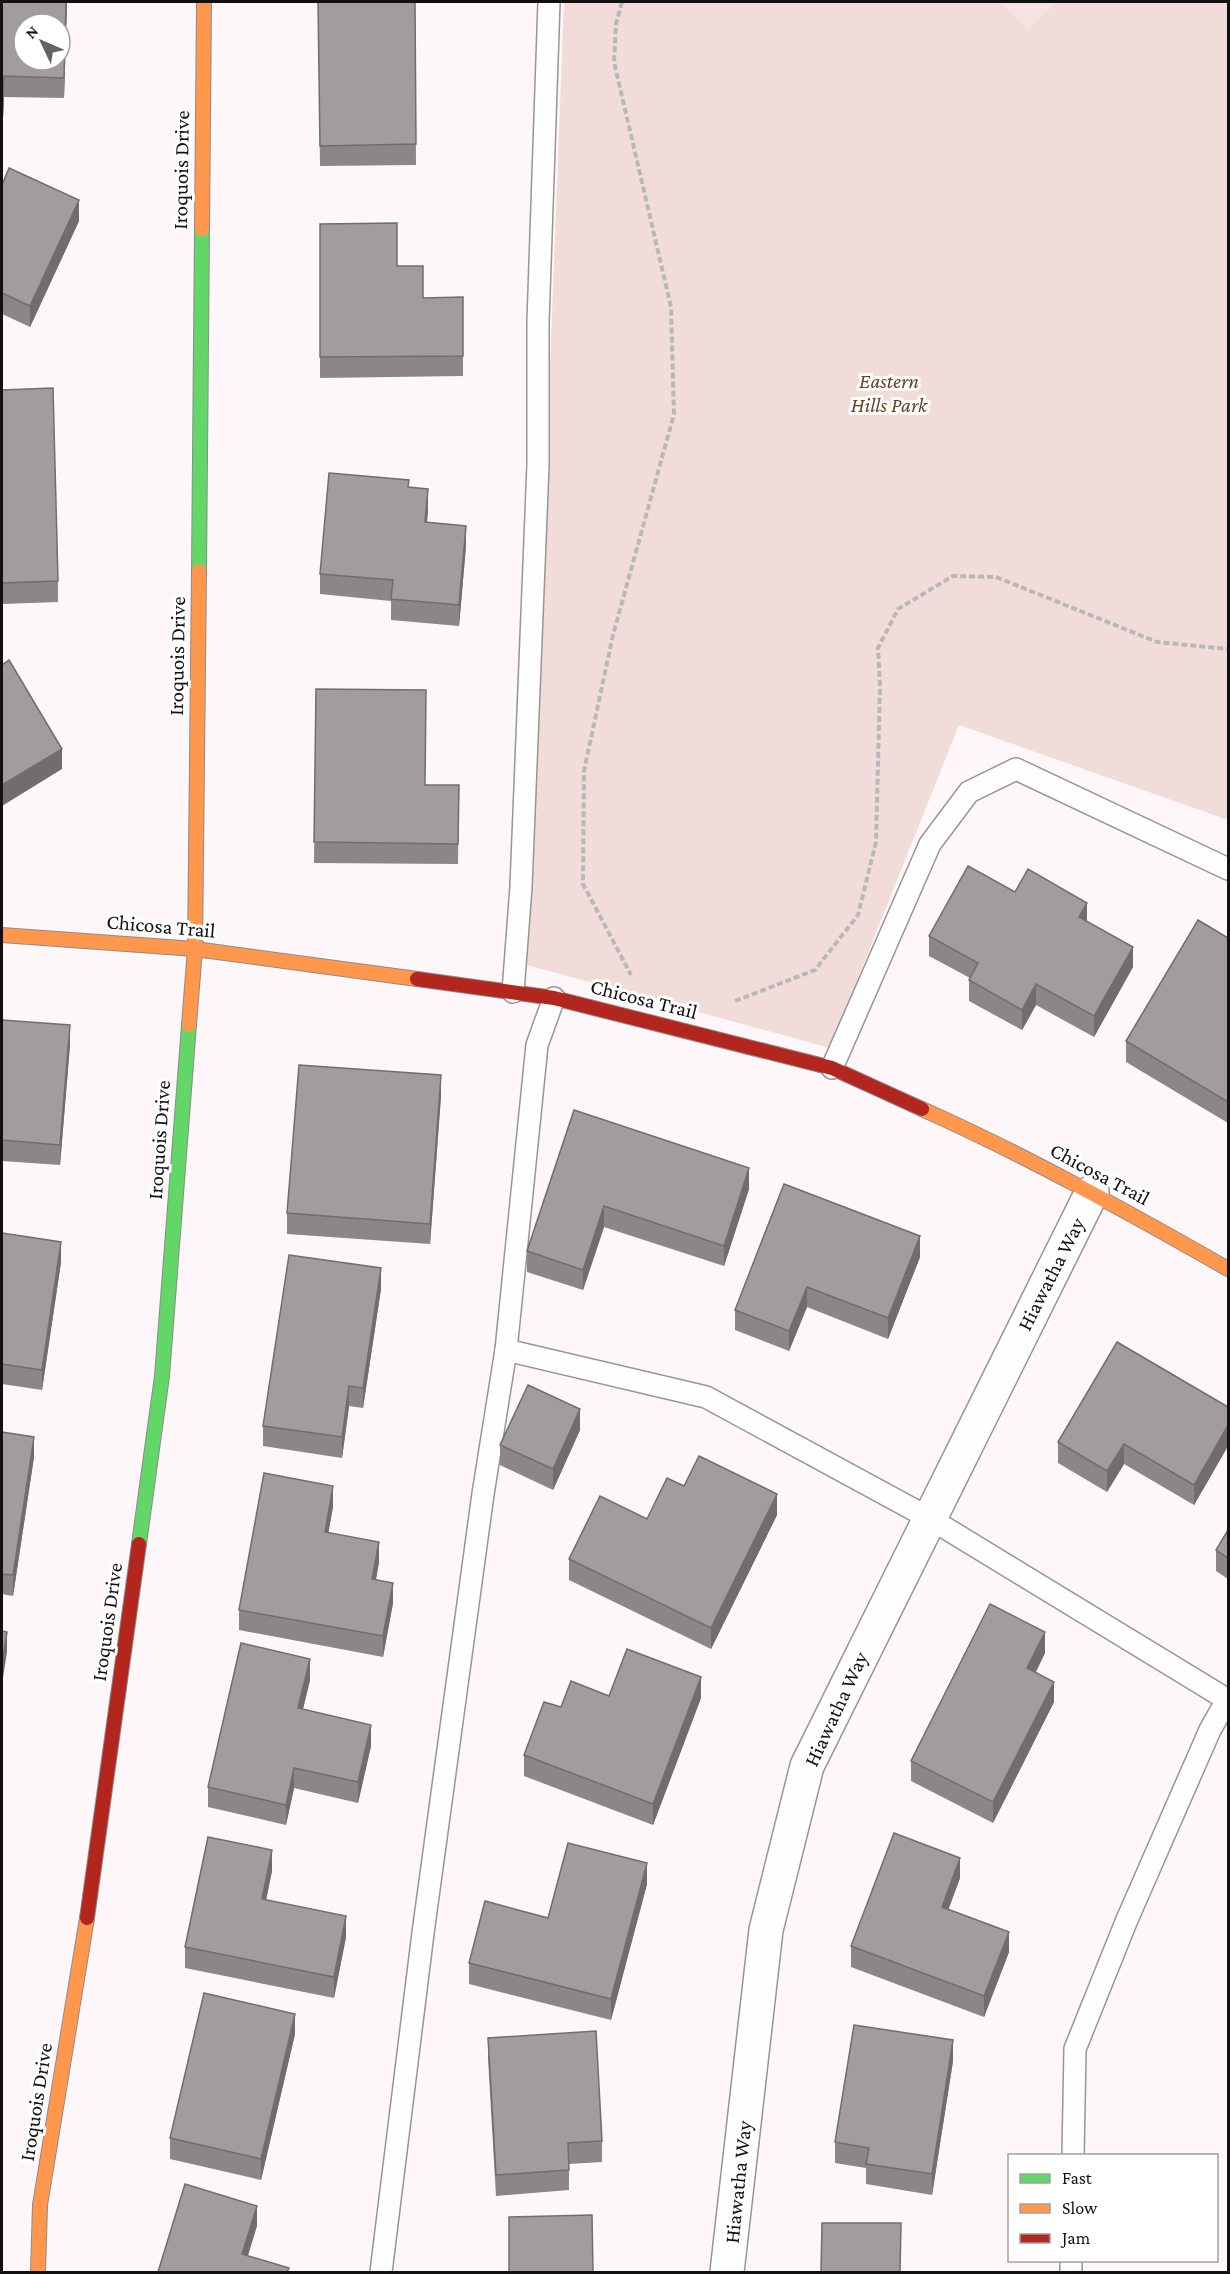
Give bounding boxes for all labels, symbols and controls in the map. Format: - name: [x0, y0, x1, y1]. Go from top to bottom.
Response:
- north arrow: [12, 12, 72, 72]
- text: N: [22, 22, 42, 42]
- street label: Iroquois Drive: [168, 110, 194, 230]
- park label: Eastern Hills Park: [851, 369, 928, 417]
- street label: Iroquois Drive: [164, 596, 190, 716]
- street label: Chicosa Trail: [106, 909, 216, 943]
- street label: Chicosa Trail: [588, 974, 700, 1024]
- street label: Iroquois Drive: [143, 1080, 175, 1200]
- street label: Chicosa Trail: [1046, 1138, 1154, 1210]
- street label: Hiawatha Way: [1012, 1213, 1090, 1334]
- street label: Iroquois Drive: [87, 1561, 127, 1683]
- street label: Hiawatha Way: [799, 1648, 873, 1770]
- street label: Iroquois Drive: [15, 2041, 57, 2163]
- street label: Hiawatha Way: [720, 2119, 756, 2245]
- legend: [1008, 2154, 1218, 2262]
- text: Fast: [1062, 2168, 1093, 2188]
- text: Slow: [1062, 2198, 1098, 2218]
- text: Jam: [1060, 2228, 1091, 2248]

